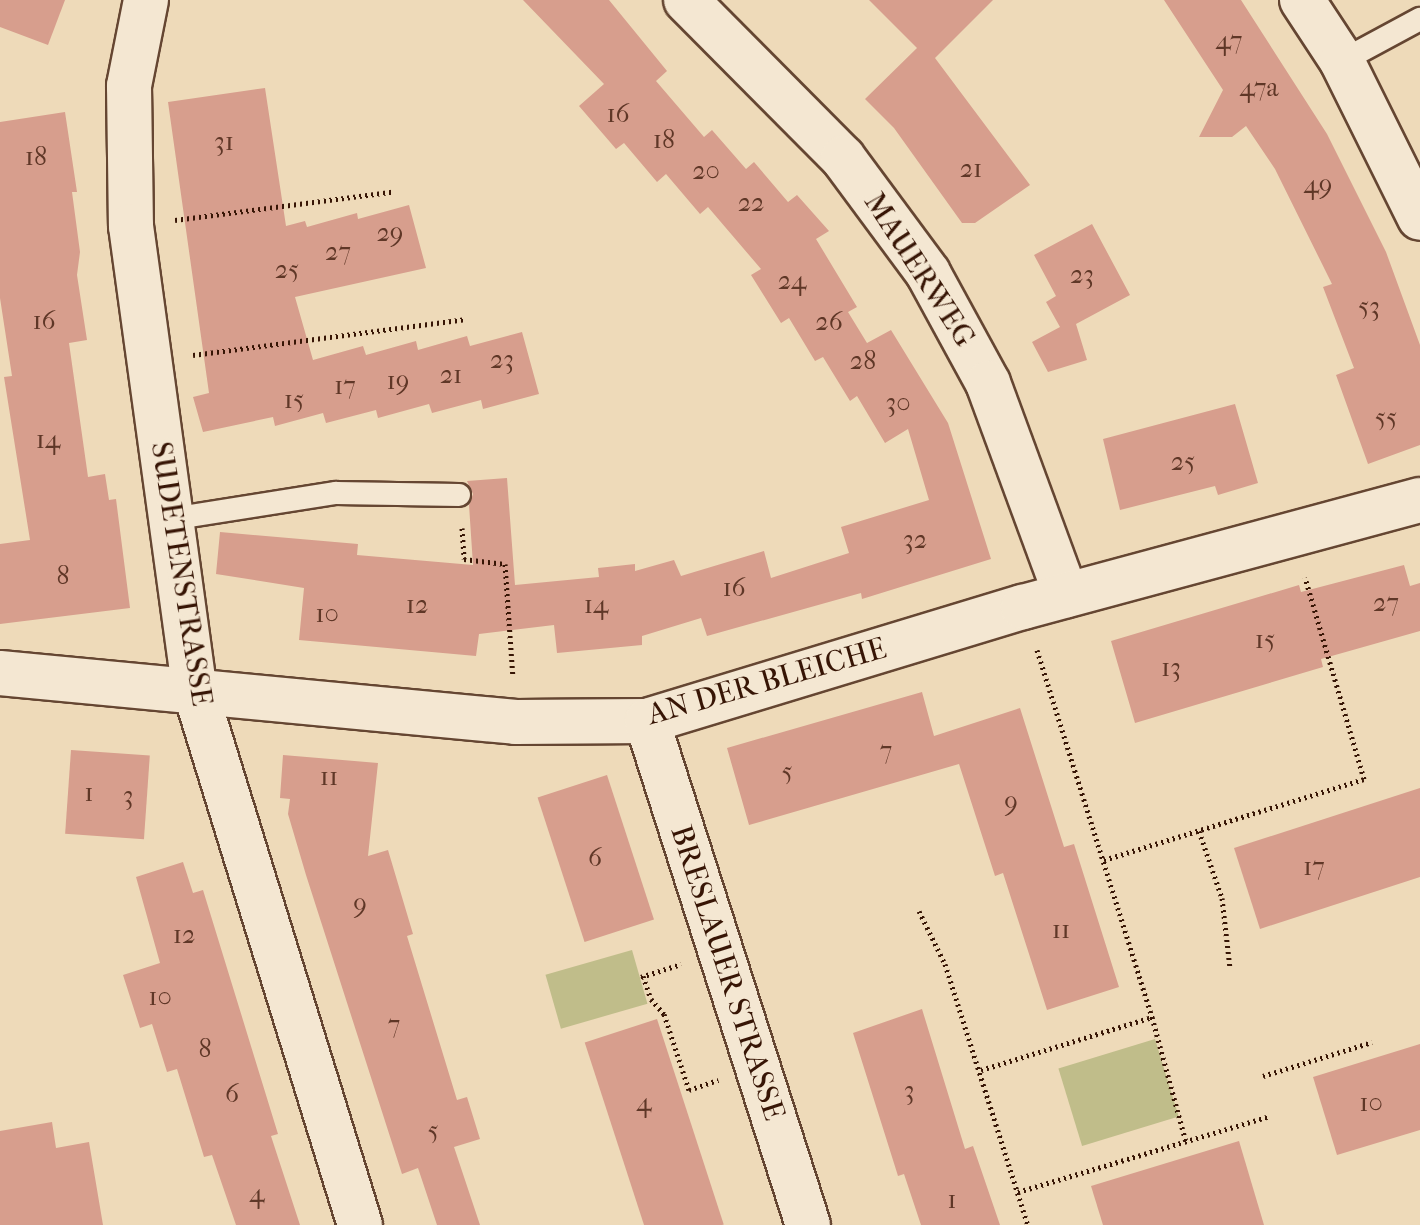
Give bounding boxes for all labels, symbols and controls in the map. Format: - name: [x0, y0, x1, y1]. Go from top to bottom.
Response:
- house number: 47: [1215, 25, 1243, 57]
- house number: 47a: [1239, 72, 1279, 104]
- house number: 16: [606, 98, 630, 130]
- house number: 18: [653, 124, 675, 156]
- house number: 31: [214, 126, 234, 158]
- house number: 18: [25, 141, 47, 173]
- house number: 21: [960, 153, 982, 185]
- house number: 20: [692, 155, 720, 187]
- house number: 49: [1304, 169, 1332, 201]
- street label: MAUERWEG: [856, 186, 982, 354]
- house number: 22: [738, 187, 764, 219]
- house number: 29: [376, 217, 404, 249]
- house number: 27: [325, 236, 351, 268]
- house number: 25: [275, 254, 299, 286]
- house number: 23: [1070, 259, 1094, 291]
- house number: 24: [778, 265, 806, 297]
- house number: 53: [1358, 291, 1380, 323]
- house number: 16: [32, 305, 56, 337]
- house number: 26: [815, 306, 843, 338]
- house number: 23: [490, 344, 514, 376]
- house number: 28: [850, 345, 876, 377]
- house number: 21: [440, 359, 462, 391]
- house number: 19: [387, 365, 409, 397]
- house number: 17: [334, 370, 356, 402]
- house number: 15: [284, 384, 304, 416]
- house number: 30: [885, 387, 911, 419]
- house number: 55: [1375, 402, 1397, 434]
- house number: 14: [36, 424, 60, 456]
- street label: SUDETENSTRASSE: [142, 439, 220, 709]
- house number: 25: [1171, 446, 1195, 478]
- house number: 32: [903, 524, 927, 556]
- house number: 8: [56, 560, 70, 592]
- house number: 16: [722, 572, 746, 604]
- house number: 27: [1373, 587, 1399, 619]
- house number: 12: [406, 589, 428, 621]
- house number: 14: [584, 589, 608, 621]
- house number: 10: [315, 598, 339, 630]
- house number: 15: [1255, 624, 1275, 656]
- street label: AN DER BLEICHE: [643, 631, 891, 733]
- house number: 13: [1161, 652, 1181, 684]
- house number: 7: [880, 735, 892, 767]
- house number: 5: [781, 756, 793, 788]
- house number: 11: [320, 761, 338, 793]
- house number: 1: [84, 777, 94, 809]
- house number: 3: [123, 780, 133, 812]
- house number: 9: [1004, 786, 1018, 818]
- street label: BRESLAUER STRASSE: [662, 821, 792, 1125]
- house number: 6: [588, 842, 602, 874]
- house number: 17: [1303, 851, 1325, 883]
- house number: 9: [353, 888, 367, 920]
- house number: 11: [1052, 914, 1070, 946]
- house number: 12: [173, 919, 195, 951]
- house number: 10: [148, 981, 172, 1013]
- house number: 7: [388, 1009, 400, 1041]
- house number: 8: [198, 1033, 212, 1065]
- house number: 3: [904, 1075, 914, 1107]
- house number: 6: [225, 1078, 239, 1110]
- house number: 4: [636, 1087, 652, 1119]
- house number: 10: [1359, 1087, 1383, 1119]
- house number: 5: [427, 1115, 439, 1147]
- house number: 4: [249, 1178, 265, 1210]
- house number: 1: [947, 1184, 957, 1216]

